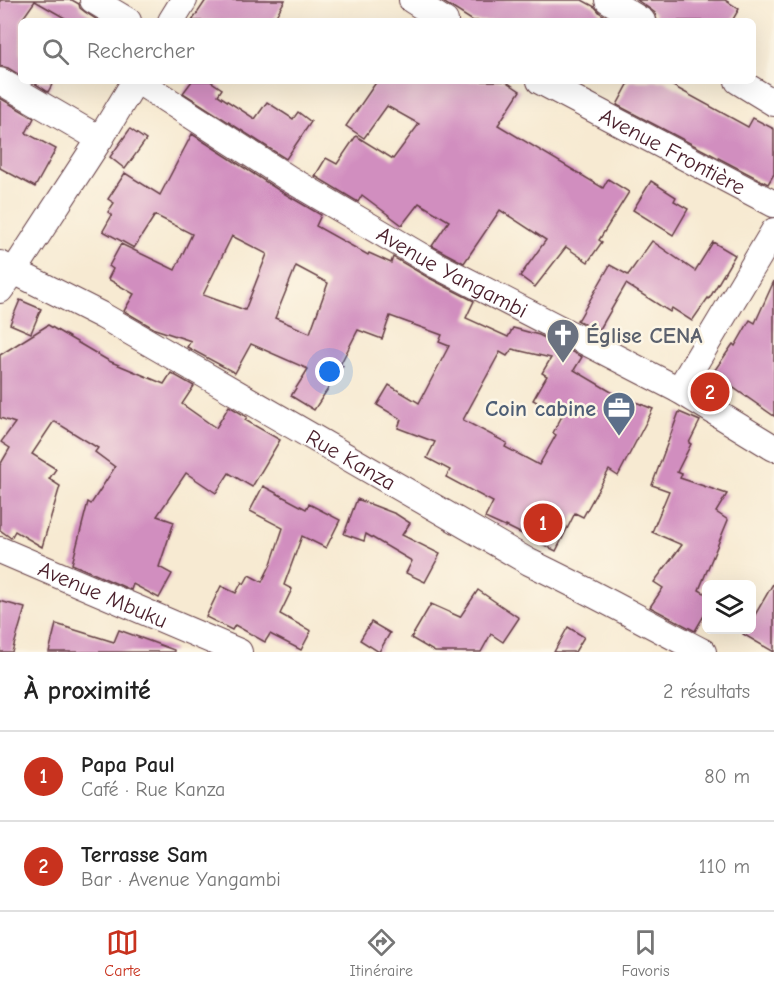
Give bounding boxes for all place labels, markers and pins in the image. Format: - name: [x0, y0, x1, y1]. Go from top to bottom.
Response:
- church icon: Église CENA: [545, 317, 581, 364]
- place label: Église CENA: [586, 323, 702, 349]
- pin: 2: [690, 370, 730, 414]
- office icon: Coin cabine: [601, 390, 637, 437]
- place label: Coin cabine: [485, 396, 596, 422]
- pin: 1: [524, 500, 562, 546]

